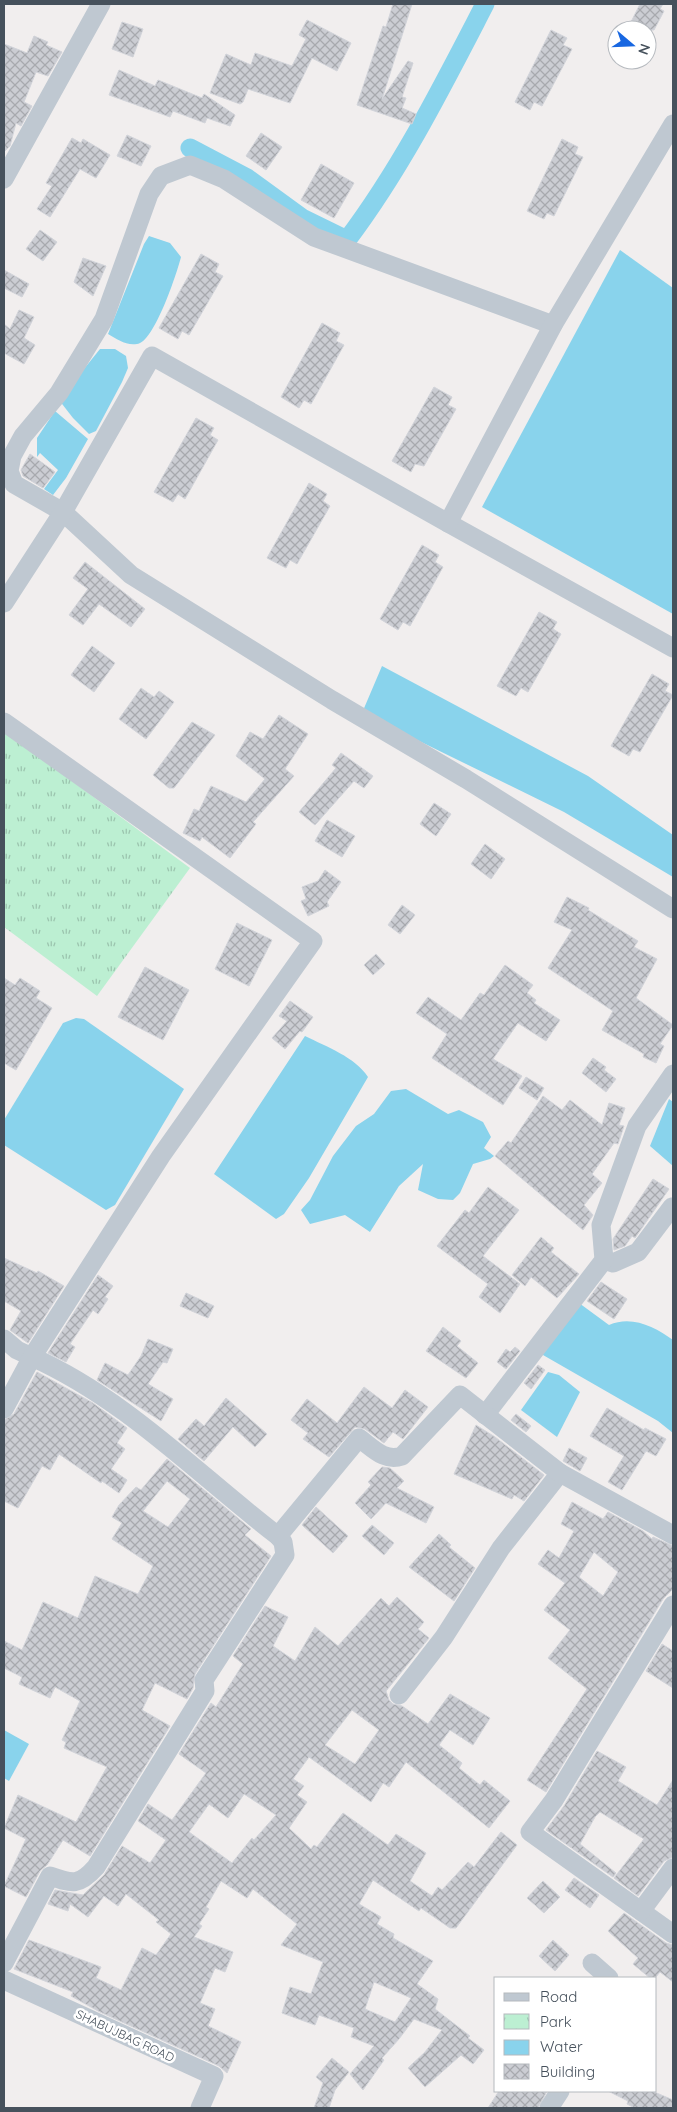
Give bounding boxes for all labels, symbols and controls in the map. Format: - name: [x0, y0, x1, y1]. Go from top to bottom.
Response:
- north arrow: [607, 20, 657, 70]
- text: N: [634, 41, 654, 57]
- legend: [494, 1977, 657, 2092]
- text: Road: [540, 1987, 577, 2006]
- street label: SHABUJBAG ROAD: [74, 2006, 177, 2065]
- text: Park: [540, 2012, 572, 2031]
- text: Water: [540, 2037, 583, 2056]
- text: Building: [540, 2062, 595, 2081]

